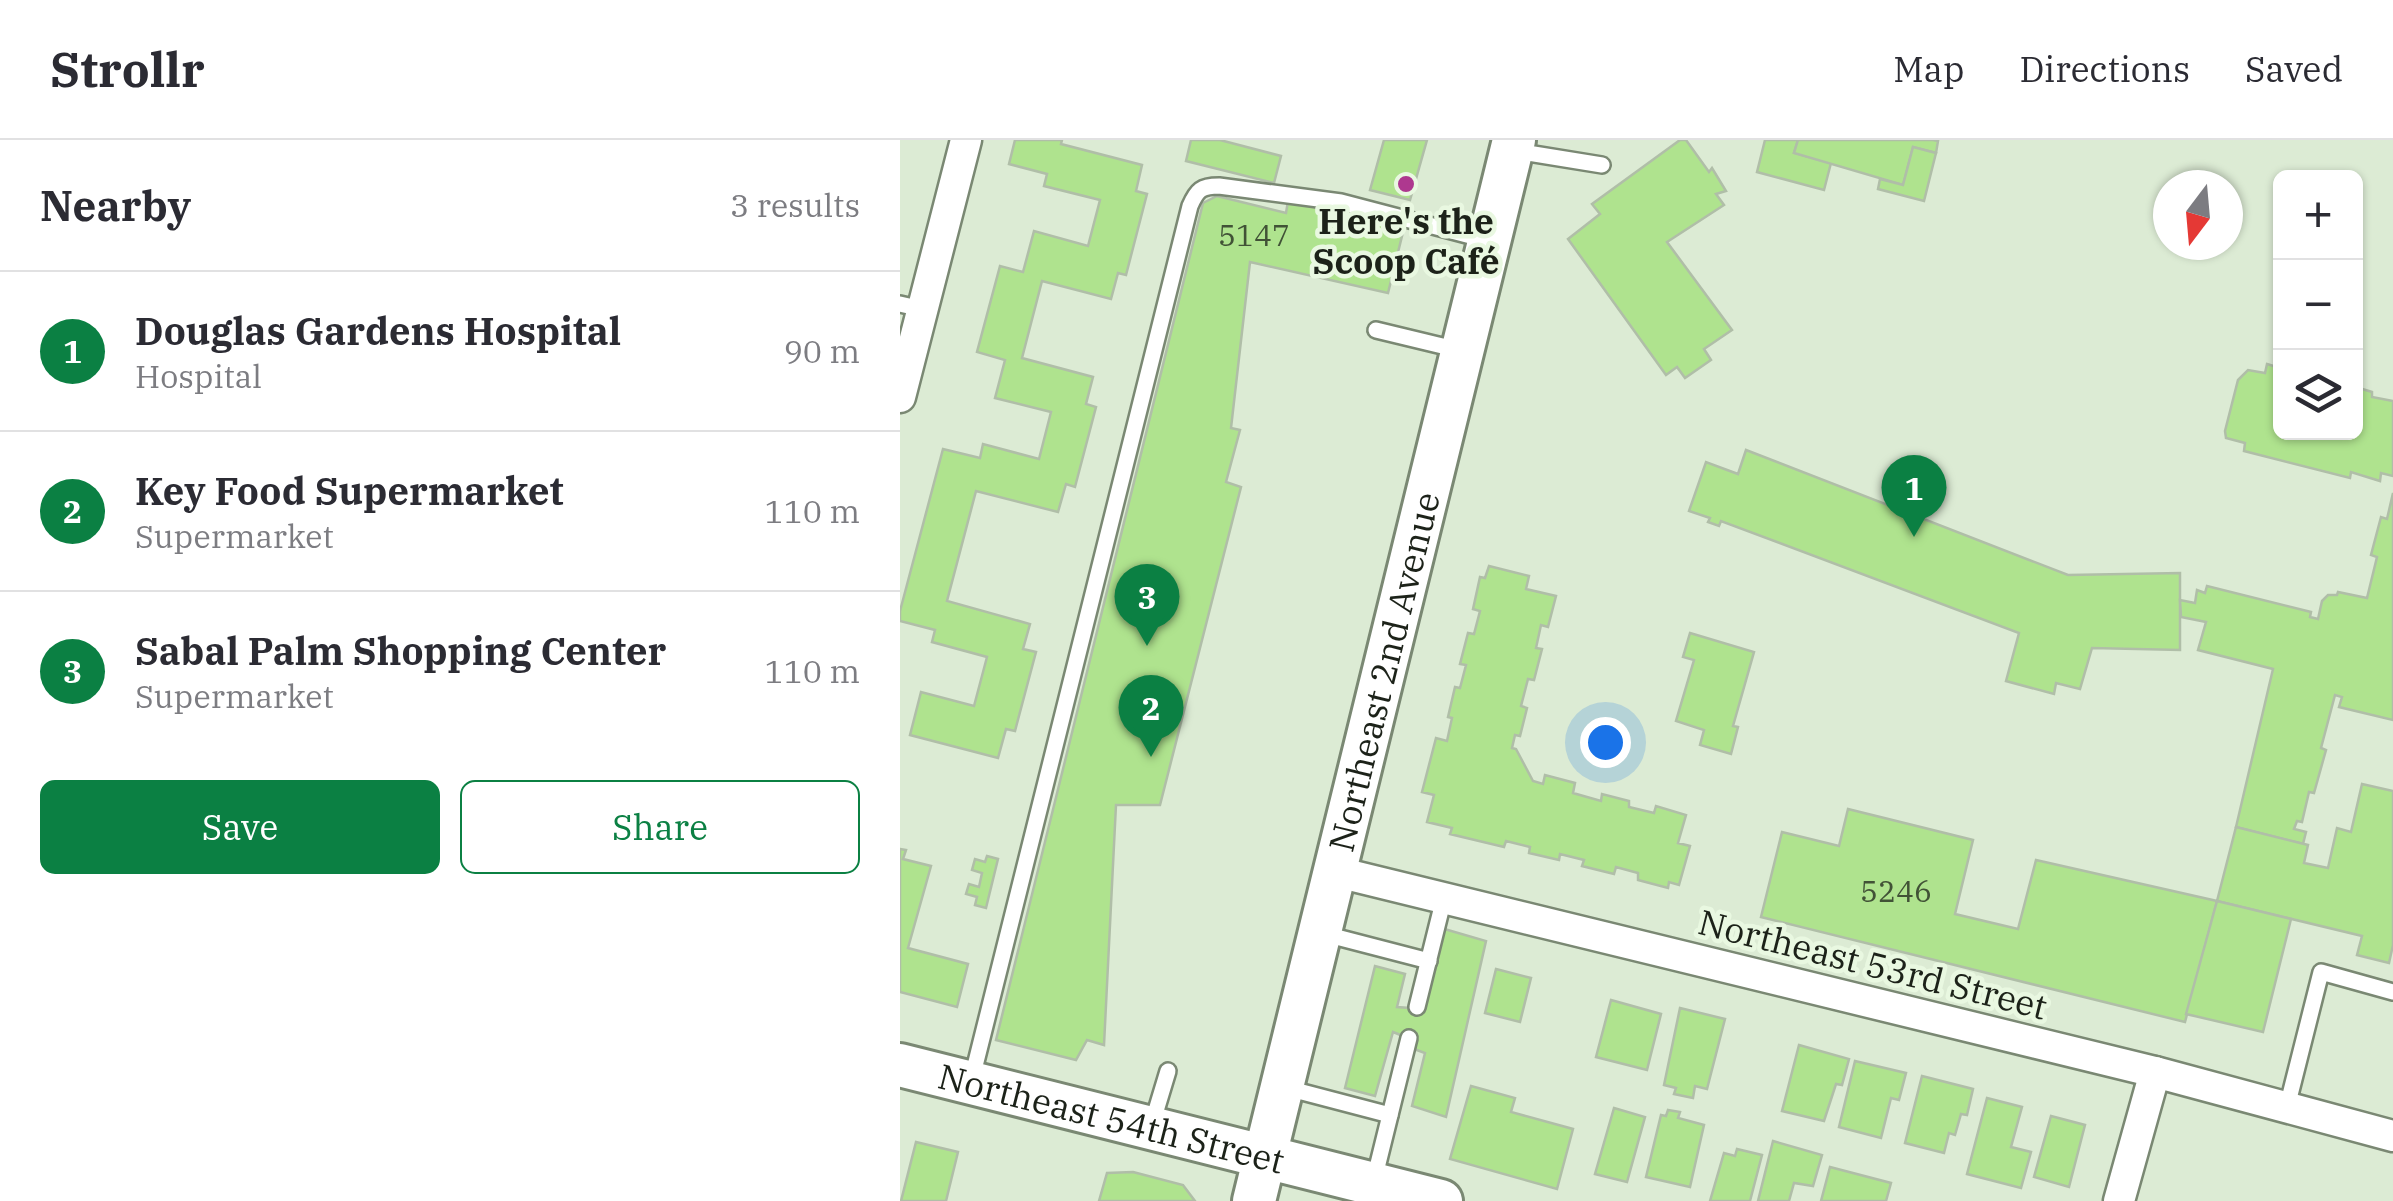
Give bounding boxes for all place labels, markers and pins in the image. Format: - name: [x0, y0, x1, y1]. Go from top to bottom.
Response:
- marker: Here's the Scoop Café: [1395, 173, 1417, 195]
- place label: Here's the Scoop Café: [1312, 198, 1500, 284]
- pin: 1: [1882, 454, 1946, 537]
- pin: 3: [1114, 564, 1180, 646]
- pin: 2: [1118, 674, 1184, 757]

